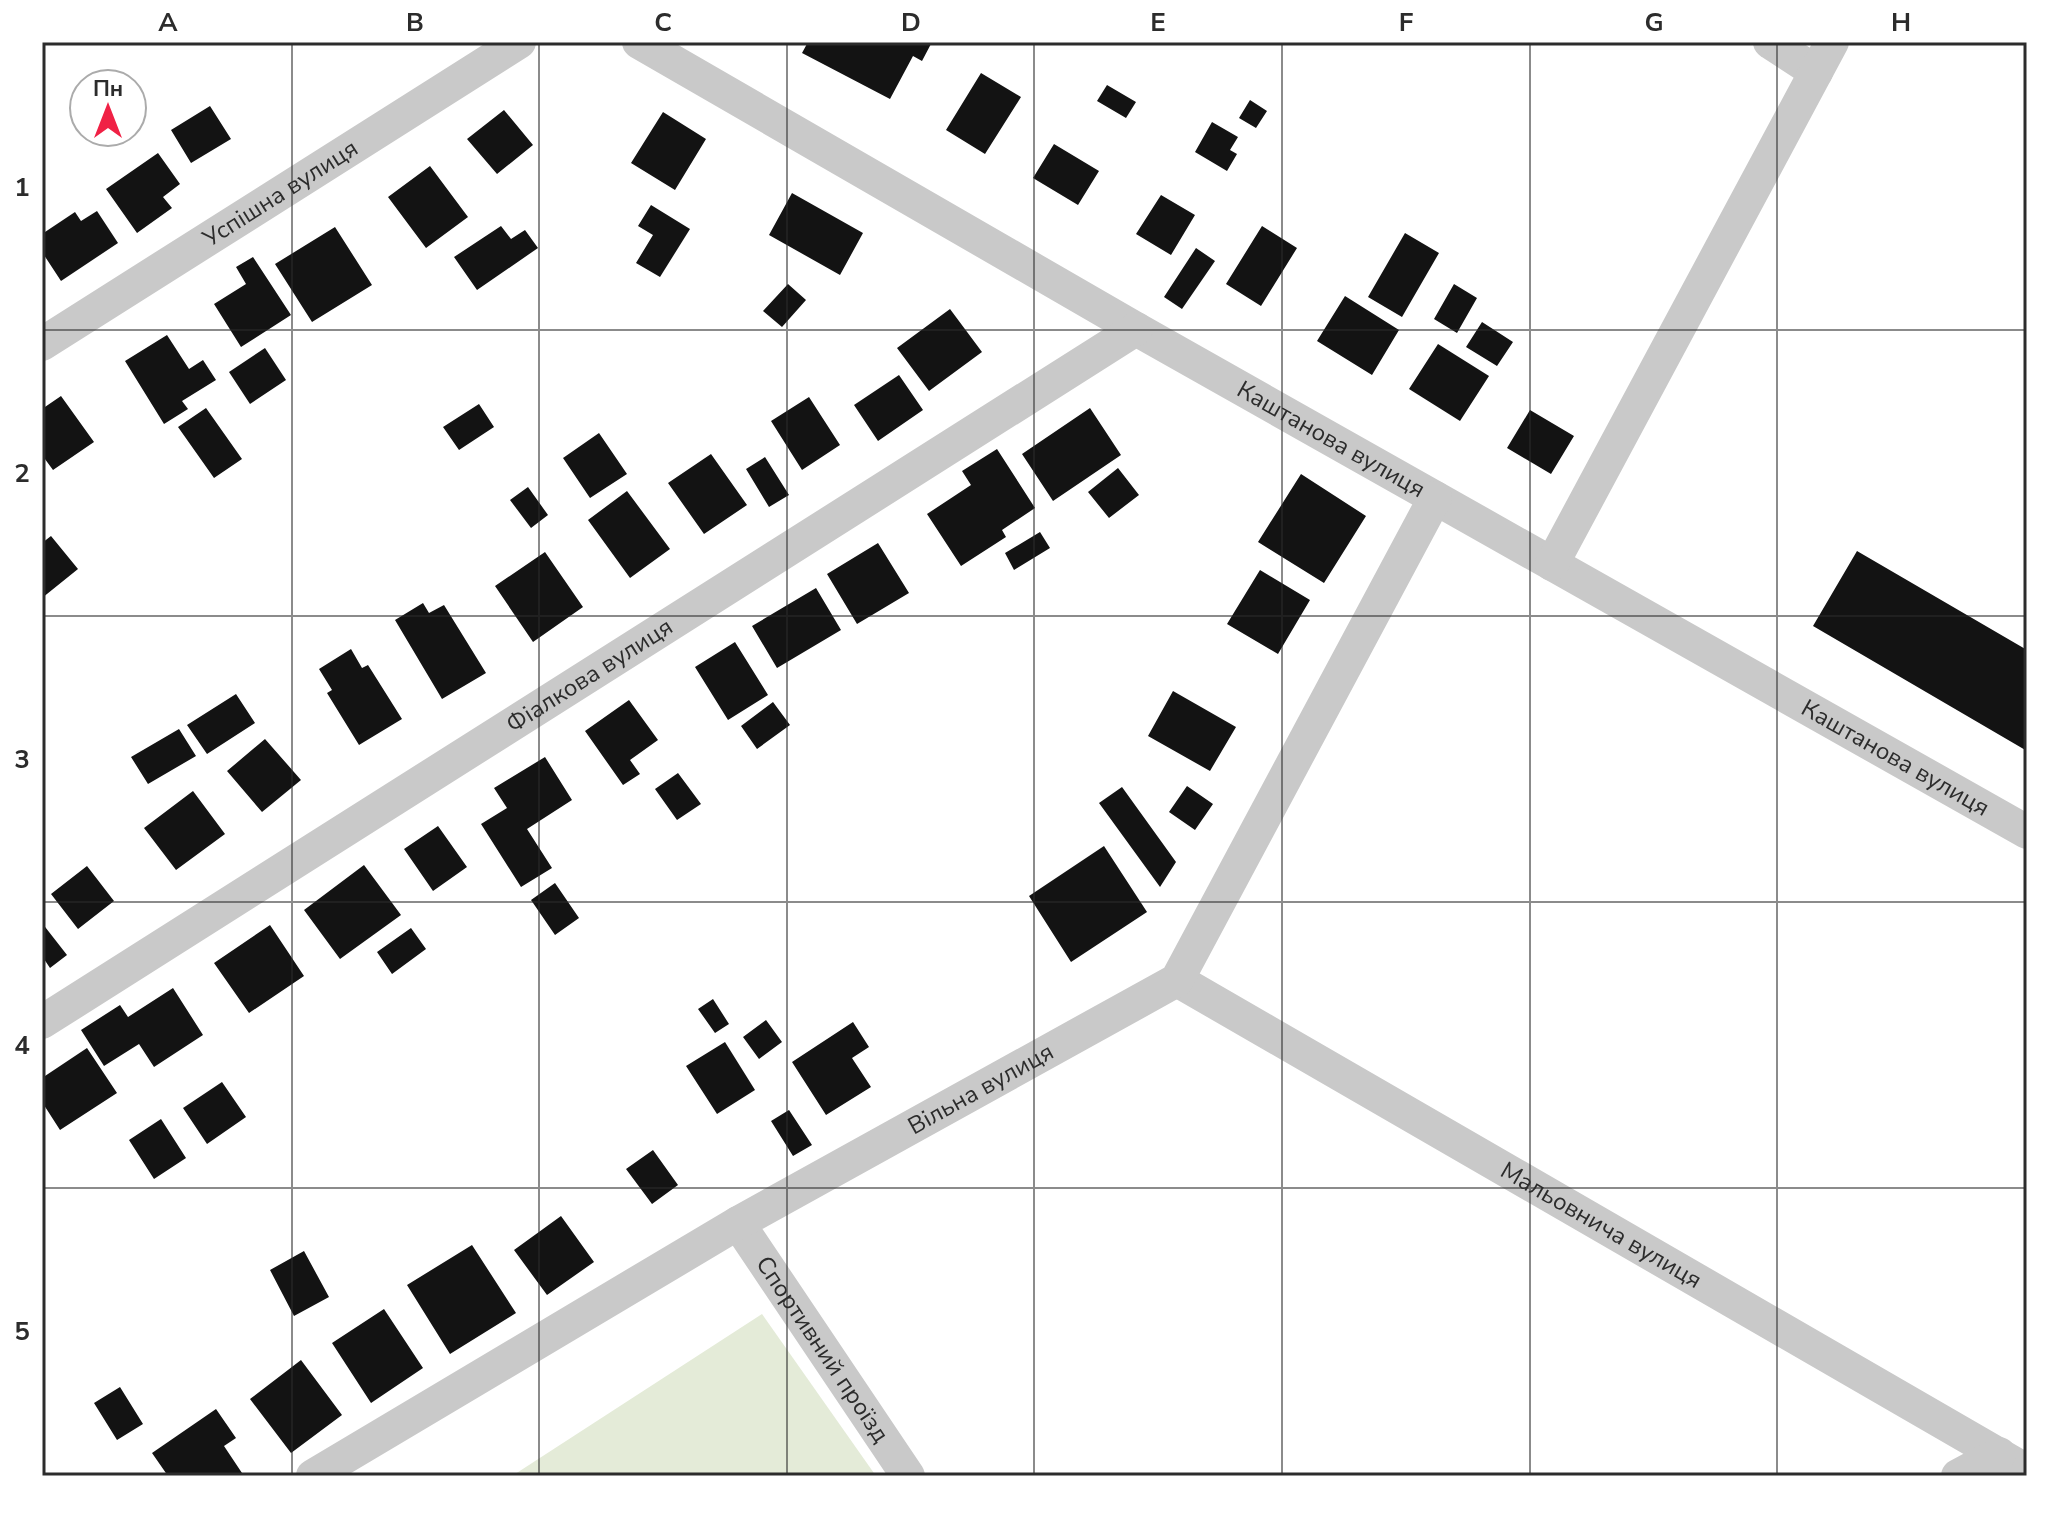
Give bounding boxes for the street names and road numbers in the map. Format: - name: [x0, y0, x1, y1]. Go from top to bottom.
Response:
- street label: Успішна вулиця: [196, 132, 364, 255]
- street label: Каштанова вулиця: [1231, 373, 1431, 505]
- street label: Фіалкова вулиця: [500, 611, 679, 740]
- street label: Каштанова вулиця: [1796, 692, 1995, 824]
- street label: Вільна вулиця: [902, 1035, 1059, 1142]
- street label: Мальовнича вулиця: [1495, 1154, 1708, 1296]
- street label: Спортивний проїзд: [749, 1250, 897, 1449]

